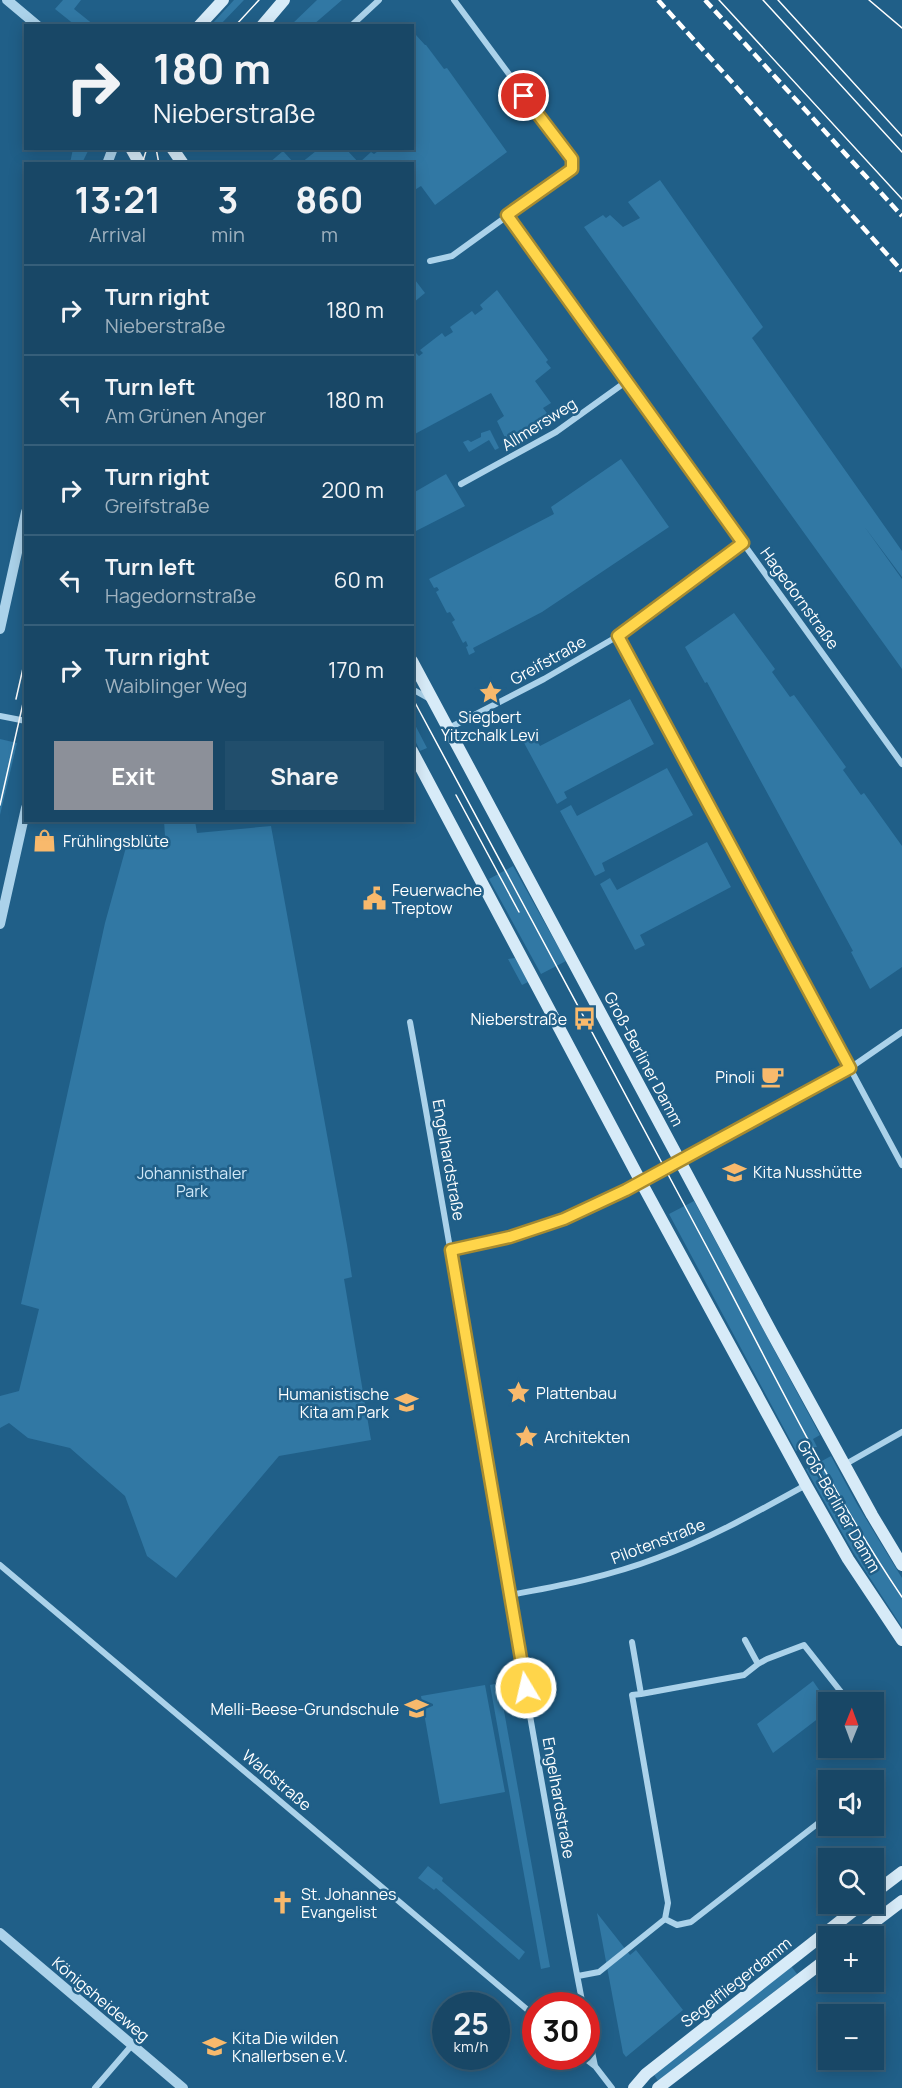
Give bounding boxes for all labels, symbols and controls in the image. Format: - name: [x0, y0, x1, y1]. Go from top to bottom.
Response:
- text: 180 m: [153, 39, 271, 97]
- icon: right: [54, 48, 132, 126]
- pin: [498, 70, 549, 121]
- icon: arrive: [507, 79, 540, 112]
- text: Nieberstraße: [153, 94, 316, 131]
- text: 13:21: [75, 175, 161, 224]
- text: 3: [218, 175, 239, 224]
- text: 860: [295, 175, 363, 224]
- text: Arrival: [89, 221, 146, 248]
- text: min: [211, 221, 245, 248]
- text: m: [321, 221, 338, 248]
- text: Turn right: [105, 282, 210, 312]
- icon: right: [54, 294, 87, 327]
- text: 180 m: [326, 295, 384, 325]
- text: Nieberstraße: [105, 312, 225, 339]
- text: Turn left: [105, 372, 195, 402]
- icon: left: [54, 384, 87, 417]
- text: 180 m: [326, 385, 384, 415]
- street label: Allmersweg: [497, 392, 581, 456]
- text: Am Grünen Anger: [105, 402, 266, 429]
- text: Turn right: [105, 462, 210, 492]
- icon: right: [54, 474, 87, 507]
- text: 200 m: [322, 475, 384, 505]
- text: Greifstraße: [105, 492, 210, 519]
- street label: Hagedornstraße: [756, 543, 844, 653]
- text: Turn left: [105, 552, 195, 582]
- icon: left: [54, 564, 87, 597]
- text: 60 m: [334, 565, 384, 595]
- text: Hagedornstraße: [105, 582, 256, 609]
- street label: Greifstraße: [506, 630, 590, 690]
- text: Turn right: [105, 642, 210, 672]
- icon: right: [54, 654, 87, 687]
- text: 170 m: [328, 655, 384, 685]
- text: Waiblinger Weg: [105, 672, 247, 699]
- place icon: Siegbert Yitzchalk Levi: [477, 679, 503, 705]
- place label: Siegbert Yitzchalk Levi: [441, 706, 539, 746]
- button: Exit: [54, 741, 213, 810]
- button: Share: [225, 741, 384, 810]
- shop icon: Frühlingsblüte: [32, 828, 58, 854]
- place label: Frühlingsblüte: [63, 830, 169, 852]
- place label: Feuerwache Treptow: [392, 879, 482, 919]
- public building icon: Feuerwache Treptow: [361, 886, 387, 912]
- street label: Groß-Berliner Damm: [599, 988, 689, 1130]
- bus stop icon: Nieberstraße: [572, 1006, 598, 1032]
- place label: Nieberstraße: [471, 1008, 567, 1030]
- cafe icon: Pinoli: [760, 1064, 786, 1090]
- place label: Pinoli: [715, 1066, 755, 1088]
- street label: Engelhardstraße: [428, 1098, 470, 1222]
- school or university icon: Kita Nusshütte: [722, 1159, 748, 1185]
- place label: Kita Nusshütte: [753, 1161, 862, 1183]
- park label: Johannisthaler Park: [137, 1162, 247, 1202]
- place icon: Plattenbau: [505, 1380, 531, 1406]
- place label: Plattenbau: [536, 1382, 617, 1404]
- place label: Humanistische Kita am Park: [278, 1383, 390, 1423]
- school or university icon: Humanistische Kita am Park: [394, 1390, 420, 1416]
- place icon: Architekten: [513, 1424, 539, 1450]
- place label: Architekten: [544, 1426, 630, 1448]
- street label: Groß-Berliner Damm: [792, 1436, 886, 1576]
- street label: Pilotenstraße: [608, 1513, 708, 1569]
- position arrow: [494, 1656, 558, 1720]
- north arrow: [818, 1692, 884, 1758]
- map controls: [818, 1692, 884, 2070]
- school or university icon: Melli-Beese-Grundschule: [404, 1696, 430, 1722]
- place label: Melli-Beese-Grundschule: [210, 1698, 399, 1720]
- street label: Engelhardstraße: [538, 1736, 580, 1860]
- street label: Waldstraße: [238, 1744, 316, 1816]
- button: sound: [818, 1770, 884, 1836]
- button: search: [818, 1848, 884, 1914]
- place label: St. Johannes Evangelist: [301, 1883, 397, 1923]
- church icon: St. Johannes Evangelist: [270, 1890, 296, 1916]
- button: +: [818, 1926, 884, 1992]
- street label: Segelfliegerdamm: [676, 1932, 796, 2032]
- street label: Königsheideweg: [47, 1952, 155, 2046]
- speed limit sign: 30: [522, 1992, 600, 2070]
- text: 25: [453, 2003, 489, 2044]
- button: −: [818, 2004, 884, 2070]
- place label: Kita Die wilden Knallerbsen e.V.: [232, 2027, 348, 2067]
- school or university icon: Kita Die wilden Knallerbsen e.V.: [201, 2034, 227, 2060]
- text: km/h: [454, 2036, 488, 2057]

